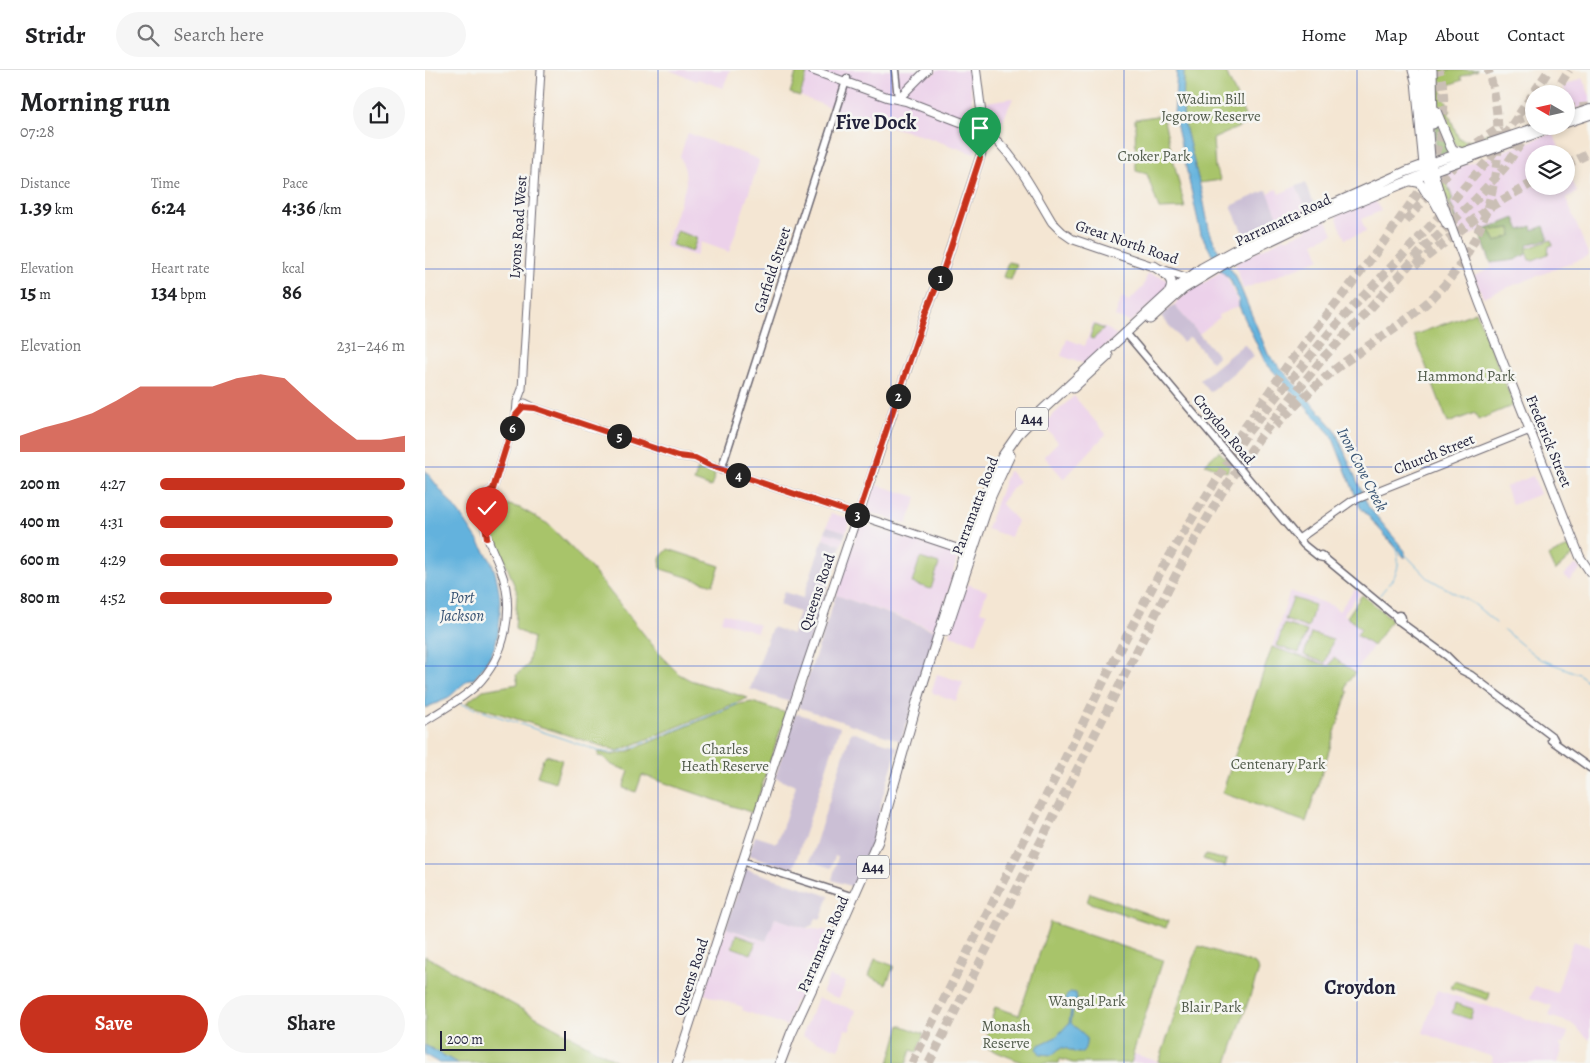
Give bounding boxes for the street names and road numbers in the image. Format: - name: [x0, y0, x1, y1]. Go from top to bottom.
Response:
- street label: Lyons Road West: [504, 175, 532, 279]
- street label: Parramatta Road: [1232, 189, 1335, 251]
- street label: Great North Road: [1073, 215, 1182, 269]
- street label: Garfield Street: [749, 224, 795, 316]
- street label: Croydon Road: [1189, 390, 1260, 469]
- street label: Frederick Street: [1521, 392, 1577, 490]
- road number: A44: [1016, 408, 1048, 430]
- street label: Church Street: [1391, 429, 1477, 479]
- street label: Parramatta Road: [947, 453, 1003, 558]
- street label: Queens Road: [794, 550, 840, 633]
- road number: A44: [857, 856, 889, 879]
- street label: Parramatta Road: [793, 892, 854, 996]
- street label: Queens Road: [669, 935, 713, 1018]

